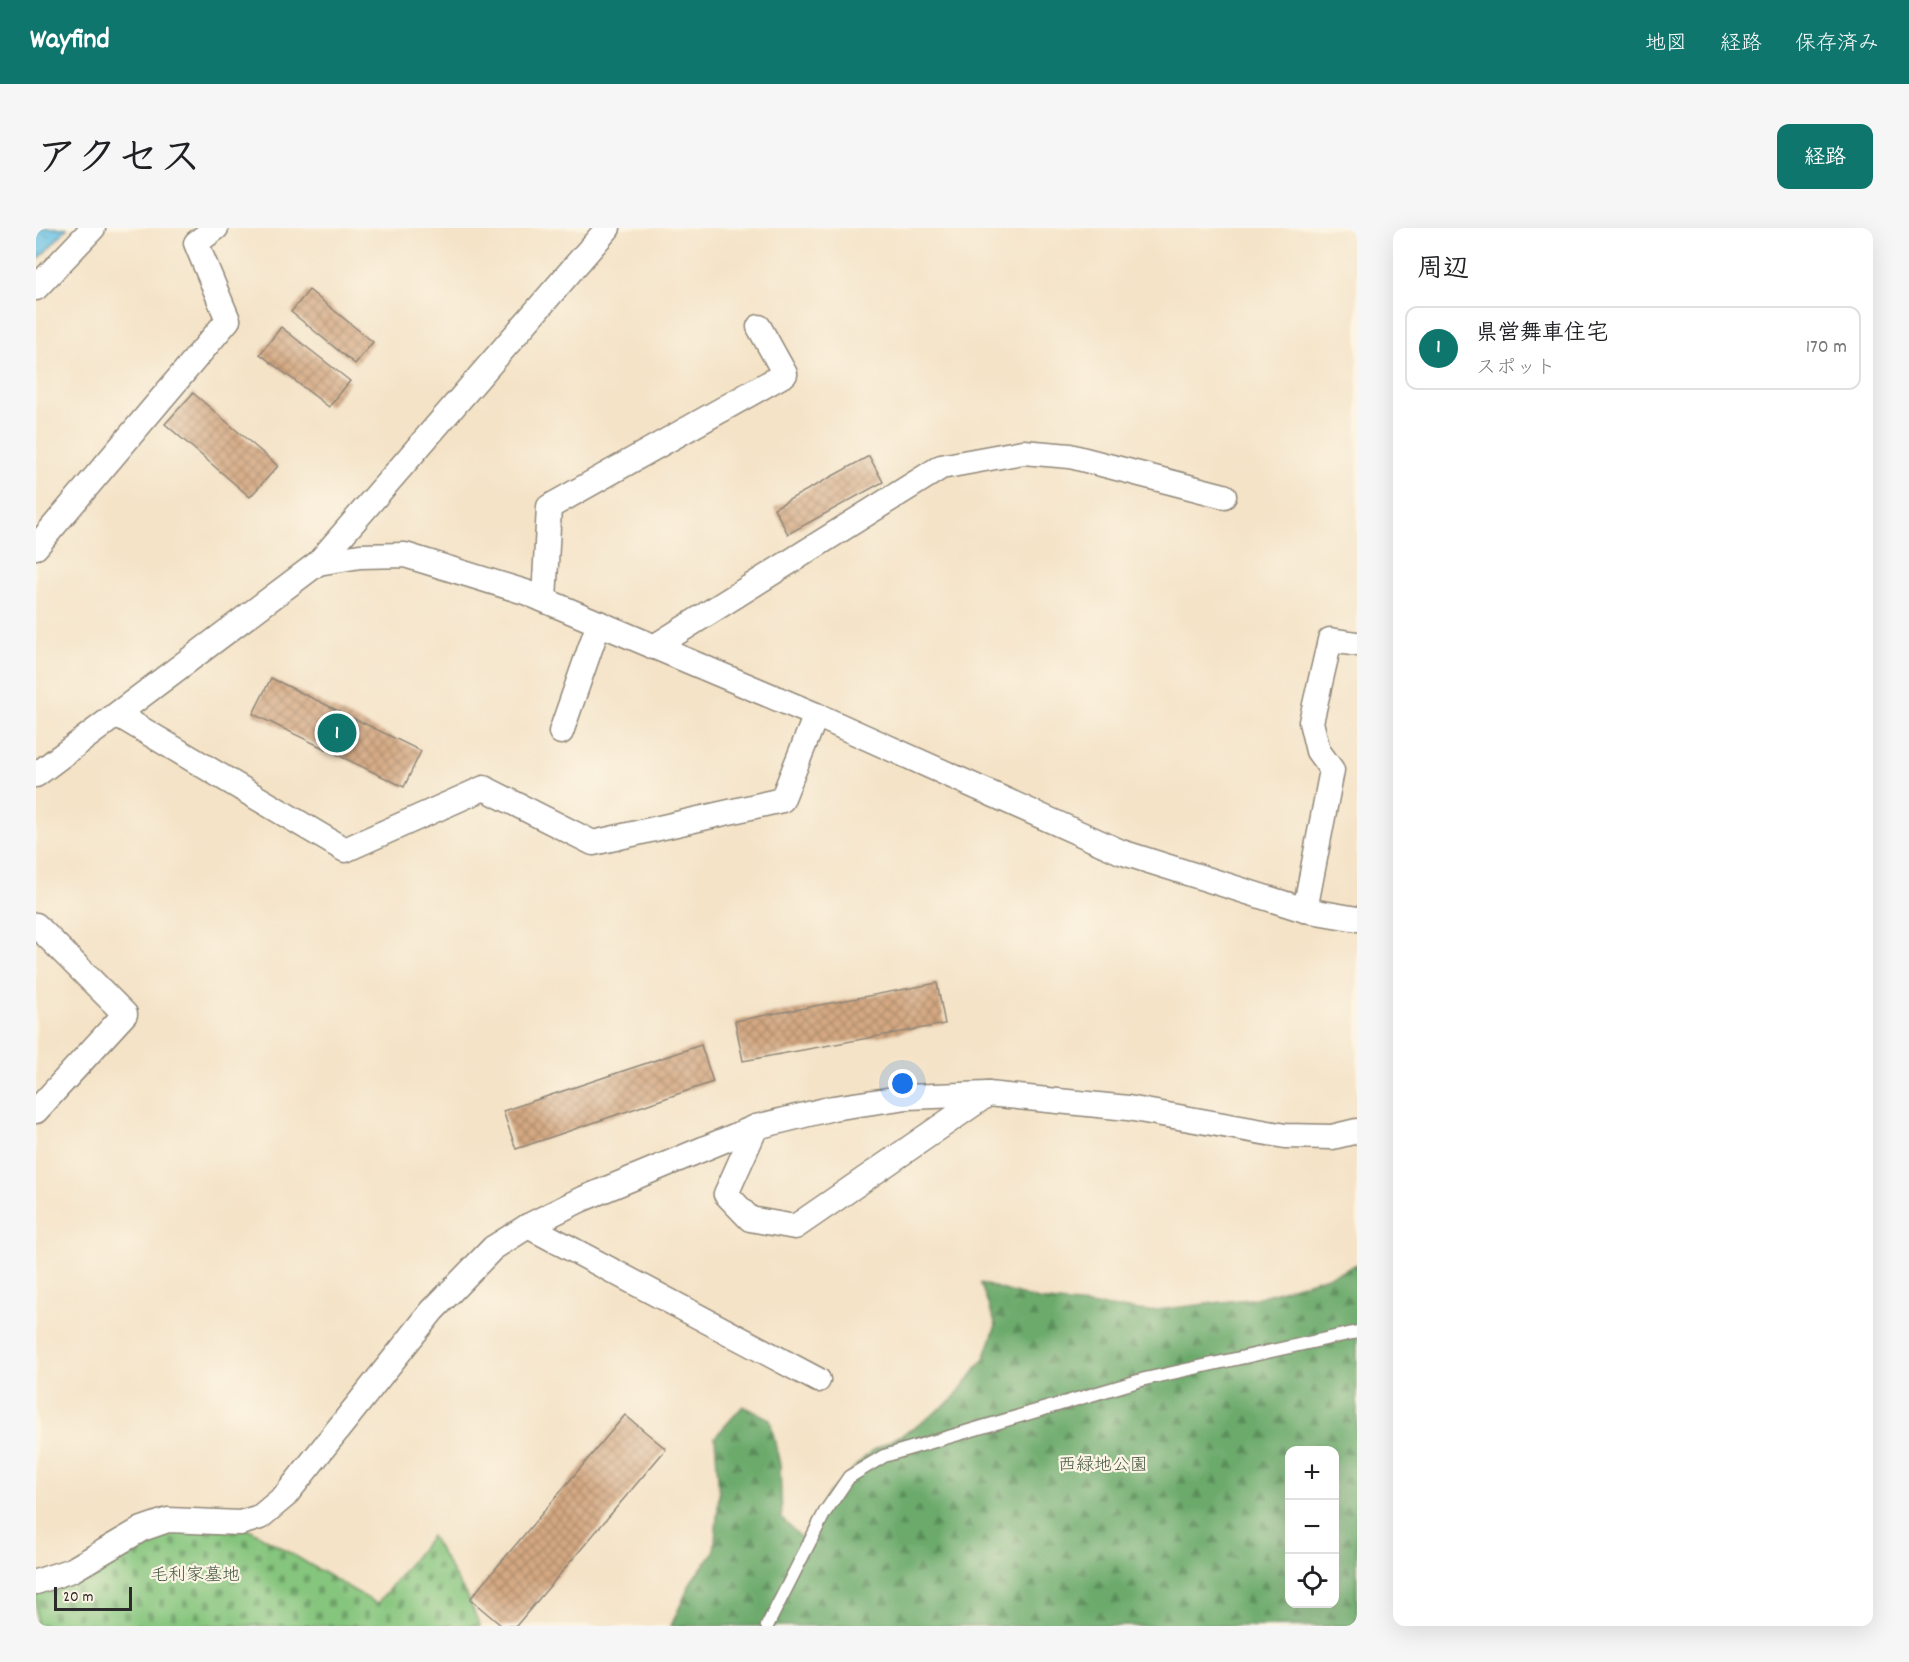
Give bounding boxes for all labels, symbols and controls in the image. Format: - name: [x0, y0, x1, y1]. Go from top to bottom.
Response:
- text: Wayfind: [30, 22, 110, 62]
- text: 地図: [1645, 30, 1687, 60]
- text: 経路: [1720, 30, 1762, 60]
- text: 保存済み: [1795, 30, 1879, 60]
- button: 経路: [1777, 124, 1873, 189]
- text: アクセス: [36, 132, 201, 192]
- text: 周辺: [1417, 252, 1469, 289]
- text: 県営舞車住宅: [1476, 319, 1608, 350]
- text: 1: [1436, 334, 1441, 362]
- text: 170 m: [1806, 334, 1847, 362]
- text: スポット: [1476, 355, 1556, 383]
- pin: 1: [318, 710, 356, 756]
- your location: [888, 1069, 917, 1098]
- map controls: [1285, 1446, 1339, 1608]
- button: +: [1285, 1446, 1339, 1500]
- park label: 西緑地公園: [1058, 1454, 1148, 1479]
- button: −: [1285, 1500, 1339, 1554]
- button: locate: [1285, 1554, 1339, 1608]
- park label: 毛利家墓地: [150, 1564, 240, 1589]
- scale bar: [54, 1584, 132, 1612]
- text: 20 m: [63, 1586, 93, 1609]

